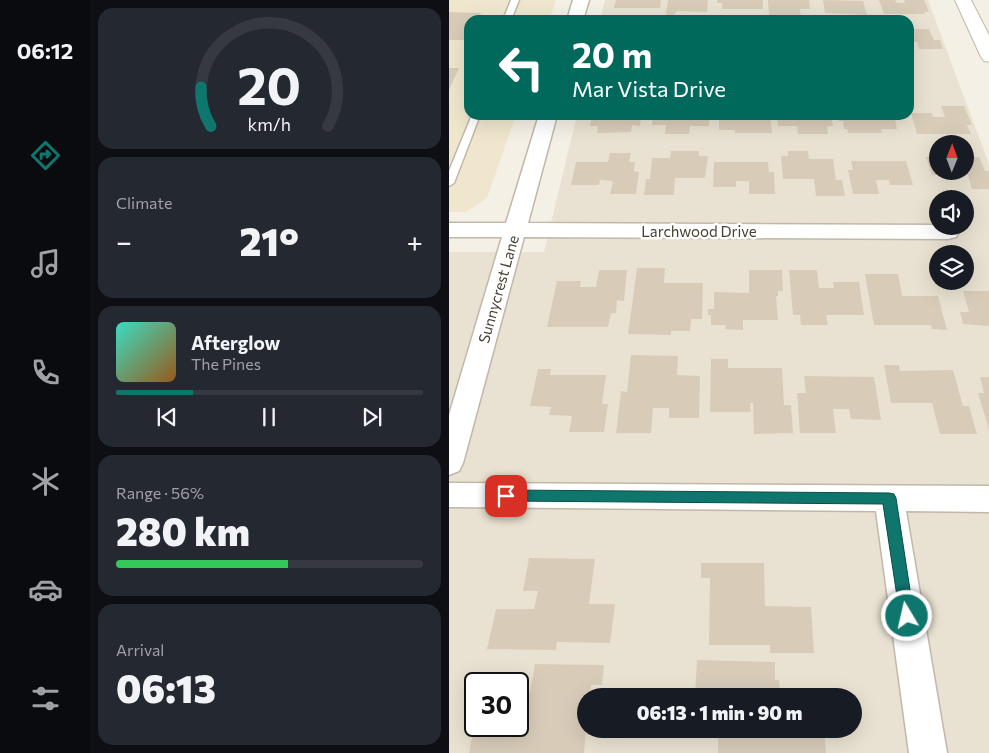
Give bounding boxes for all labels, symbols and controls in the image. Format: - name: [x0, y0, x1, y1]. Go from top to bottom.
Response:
- text: 20 m: [572, 32, 652, 75]
- icon: left: [489, 35, 554, 100]
- text: 06:12: [17, 37, 73, 64]
- text: 20: [238, 52, 301, 116]
- text: Mar Vista Drive: [572, 75, 726, 102]
- text: km/h: [248, 113, 291, 135]
- north arrow: [929, 135, 974, 180]
- map controls: [929, 135, 974, 290]
- icon: directions: [28, 138, 63, 173]
- button: sound: [929, 190, 974, 235]
- text: Climate: [116, 193, 172, 212]
- text: 21°: [239, 217, 299, 264]
- street label: Larchwood Drive: [641, 222, 757, 240]
- text: −: [116, 224, 132, 258]
- text: +: [407, 224, 423, 258]
- street label: Sunnycrest Lane: [474, 233, 522, 345]
- button: layers: [929, 245, 974, 290]
- icon: music: [28, 246, 63, 281]
- text: Afterglow: [191, 331, 280, 354]
- text: The Pines: [191, 354, 261, 373]
- icon: phone: [28, 355, 63, 390]
- icon: previous: [153, 403, 181, 431]
- icon: pause: [255, 403, 283, 431]
- icon: next: [358, 403, 386, 431]
- icon: climate: [28, 464, 63, 499]
- pin: [485, 475, 527, 517]
- icon: arrive: [492, 482, 520, 510]
- text: Range · 56%: [116, 483, 204, 502]
- text: 280 km: [116, 507, 250, 554]
- icon: car: [28, 572, 63, 607]
- position arrow: [880, 589, 932, 641]
- text: Arrival: [116, 640, 164, 659]
- text: 06:13: [116, 664, 216, 711]
- speed limit sign: 30: [464, 672, 529, 737]
- icon: filters: [28, 681, 63, 716]
- text: 06:13 · 1 min · 90 m: [637, 701, 802, 724]

